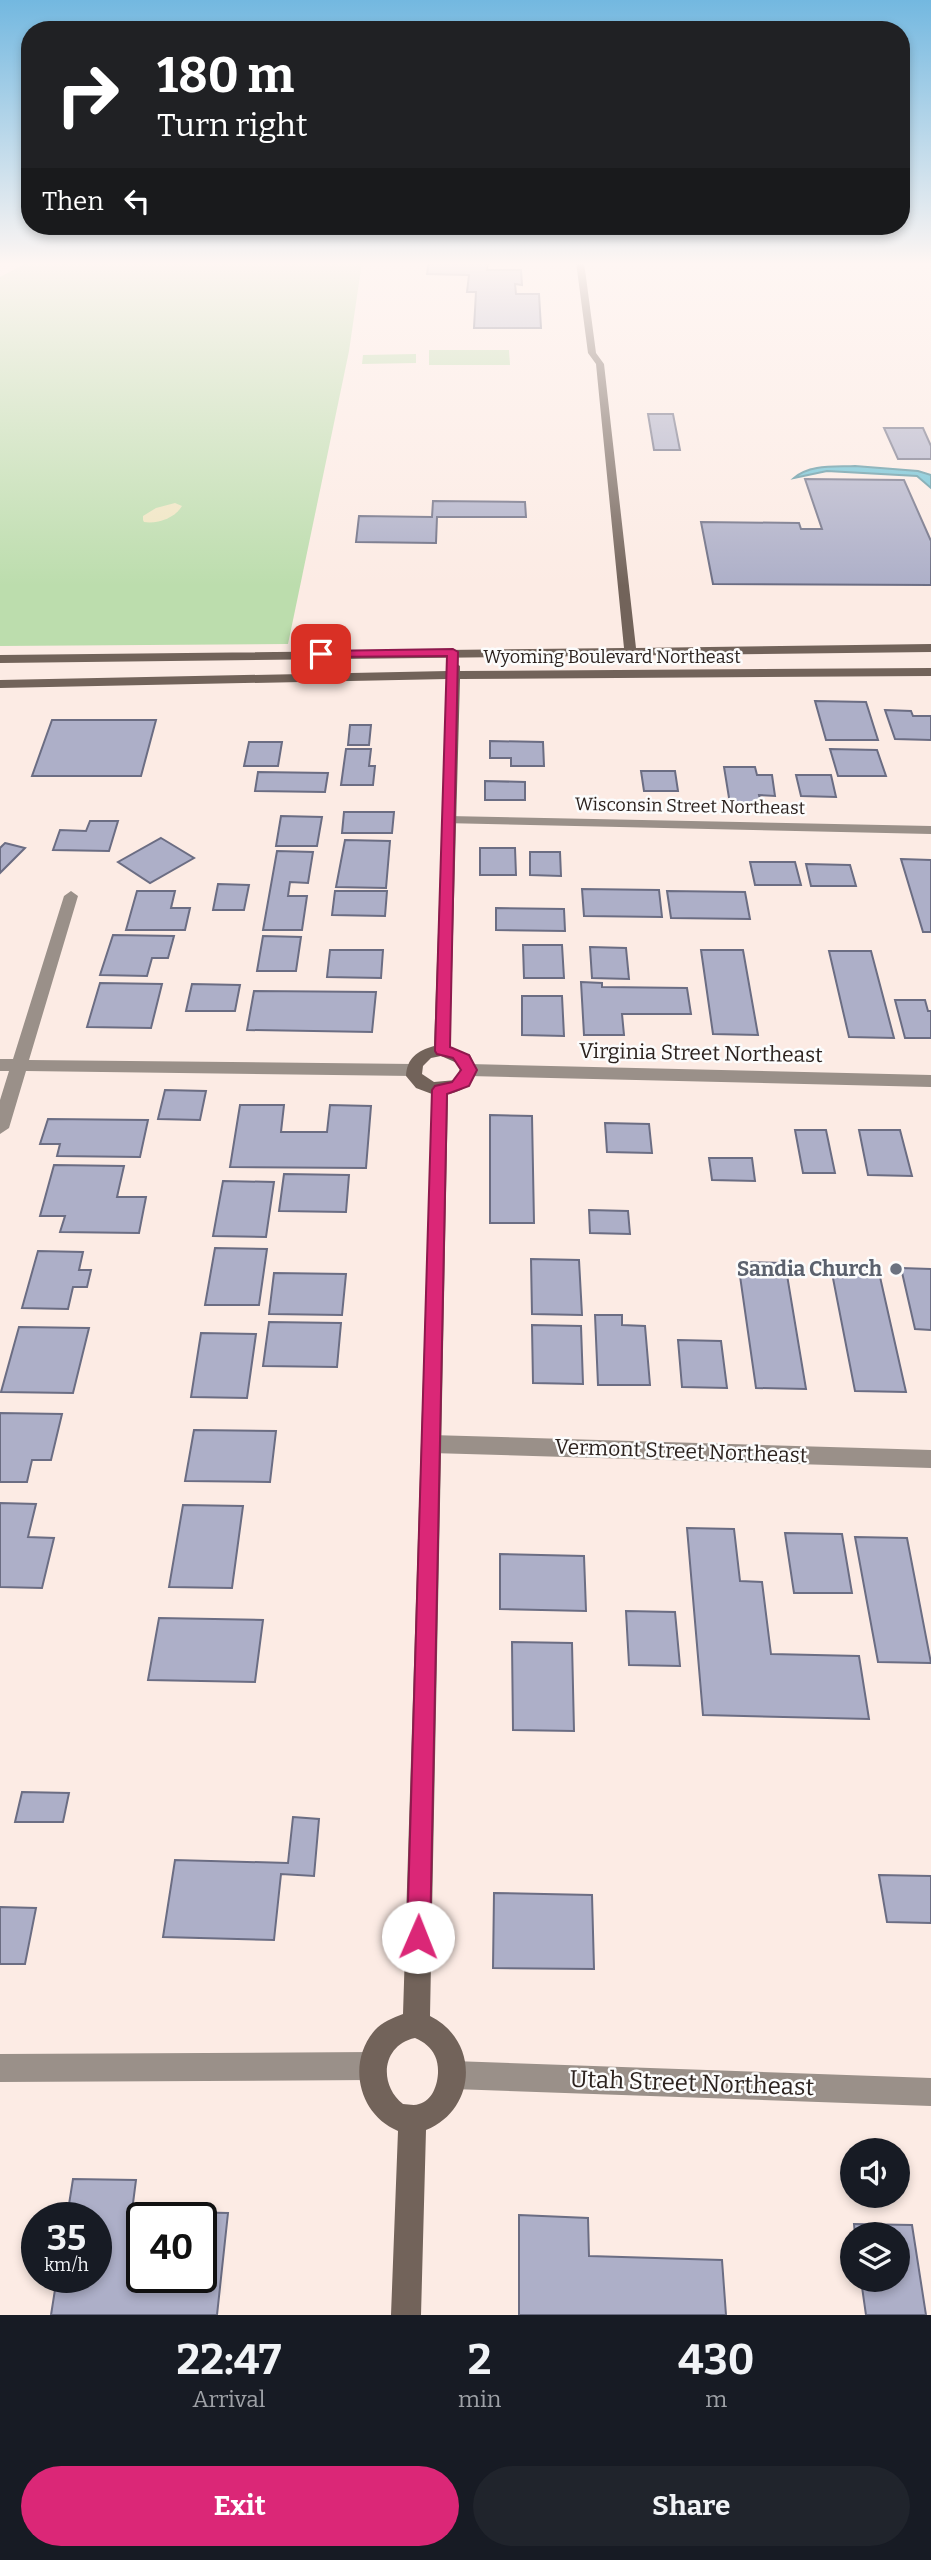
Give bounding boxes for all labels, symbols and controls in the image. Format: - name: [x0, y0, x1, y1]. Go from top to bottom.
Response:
- text: 180 m: [157, 46, 294, 105]
- icon: right: [42, 49, 133, 140]
- text: Turn right: [157, 106, 308, 144]
- icon: left: [118, 182, 156, 220]
- text: Then: [42, 186, 104, 217]
- pin: [291, 624, 351, 684]
- icon: arrive: [302, 635, 340, 673]
- street label: Wyoming Boulevard Northeast: [483, 646, 741, 668]
- street label: Wisconsin Street Northeast: [575, 793, 806, 819]
- street label: Virginia Street Northeast: [579, 1038, 823, 1068]
- place label: Sandia Church: [737, 1256, 883, 1282]
- marker: Sandia Church: [888, 1261, 904, 1277]
- street label: Vermont Street Northeast: [554, 1434, 808, 1468]
- position arrow: [381, 1900, 455, 1974]
- street label: Utah Street Northeast: [569, 2065, 815, 2101]
- map controls: [840, 2138, 910, 2292]
- button: sound: [840, 2138, 910, 2208]
- speed limit sign: 40: [126, 2202, 217, 2293]
- text: 35: [47, 2217, 86, 2259]
- button: layers: [840, 2222, 910, 2292]
- text: km/h: [44, 2254, 89, 2276]
- text: 22:47: [177, 2335, 281, 2385]
- text: 2: [468, 2335, 491, 2385]
- text: 430: [678, 2335, 754, 2385]
- text: Arrival: [193, 2385, 265, 2413]
- text: min: [458, 2385, 501, 2413]
- text: m: [705, 2385, 727, 2413]
- button: Exit: [21, 2466, 459, 2546]
- button: Share: [473, 2466, 910, 2546]

